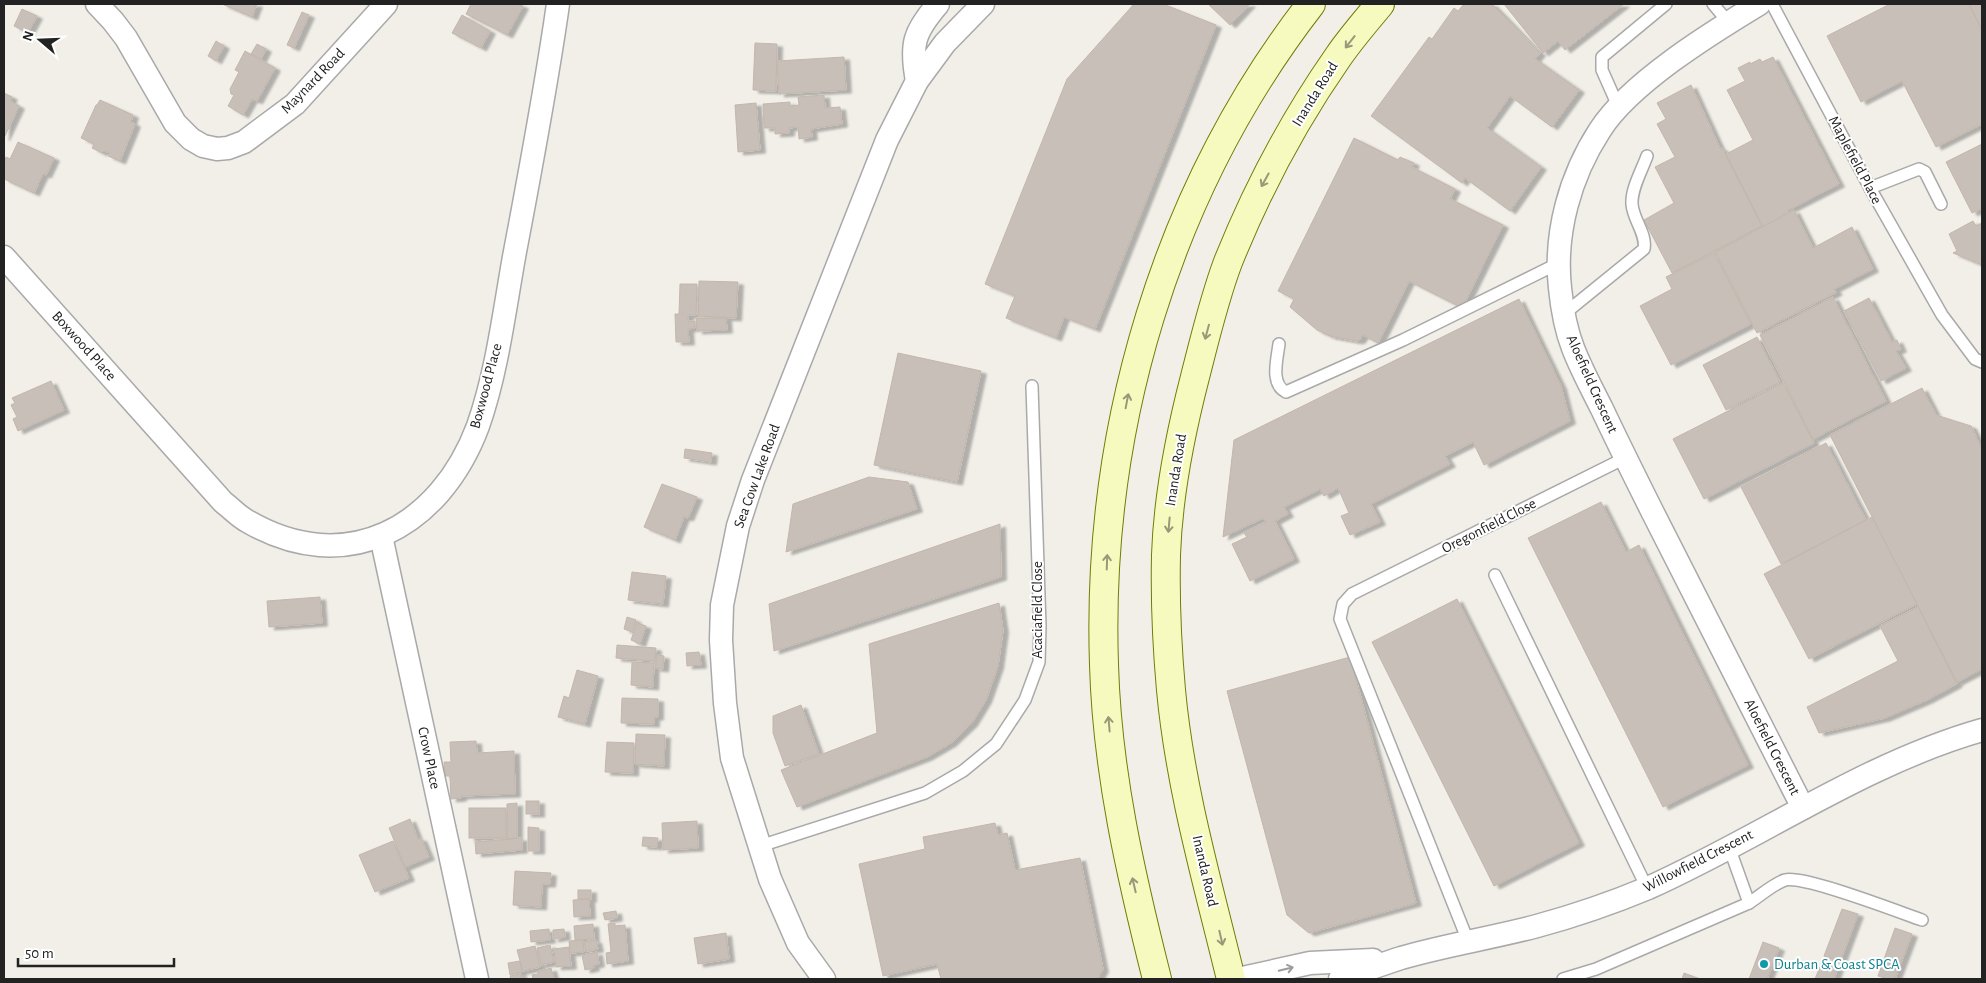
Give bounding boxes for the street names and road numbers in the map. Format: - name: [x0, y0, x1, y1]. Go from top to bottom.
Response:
- street label: Maynard Road: [278, 45, 348, 117]
- street label: Inanda Road: [1289, 59, 1341, 129]
- street label: Maplefield Place: [1826, 114, 1884, 206]
- street label: Boxwood Place: [49, 308, 119, 384]
- street label: Aloefield Crescent: [1564, 333, 1620, 436]
- street label: Boxwood Place: [467, 342, 505, 430]
- street label: Sea Cow Lake Road: [731, 422, 783, 530]
- street label: Inanda Road: [1163, 432, 1189, 507]
- street label: Oregonfield Close: [1439, 496, 1539, 556]
- street label: Acaciafield Close: [1030, 561, 1045, 659]
- street label: Aloefield Crescent: [1741, 696, 1803, 798]
- street label: Crow Place: [415, 726, 443, 791]
- street label: Willowfield Crescent: [1641, 827, 1755, 895]
- street label: Inanda Road: [1189, 834, 1221, 909]

